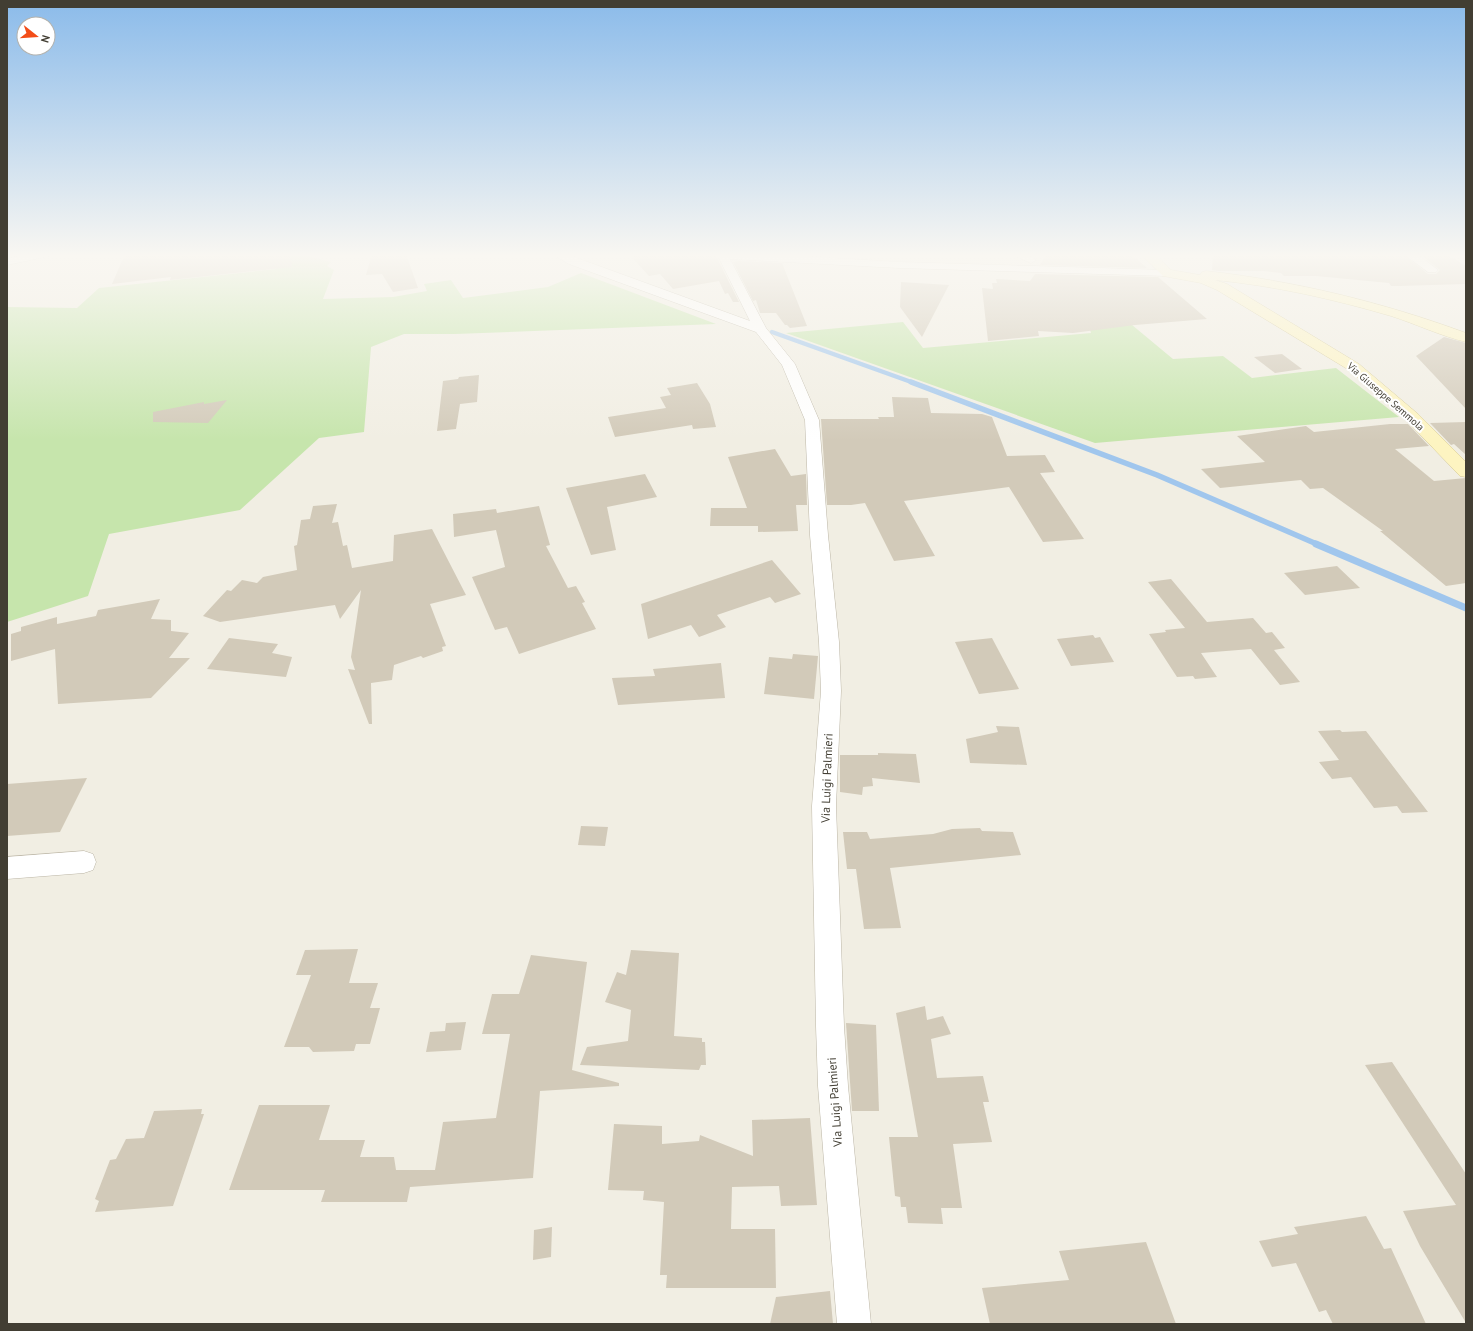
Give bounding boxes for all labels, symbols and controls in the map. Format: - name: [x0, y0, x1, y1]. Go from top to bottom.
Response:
- north arrow: [16, 16, 56, 56]
- text: N: [38, 33, 53, 44]
- street label: Via Giuseppe Semmola: [1344, 359, 1427, 433]
- street label: Via Luigi Palmieri: [817, 733, 836, 824]
- street label: Via Luigi Palmieri: [824, 1057, 845, 1148]

